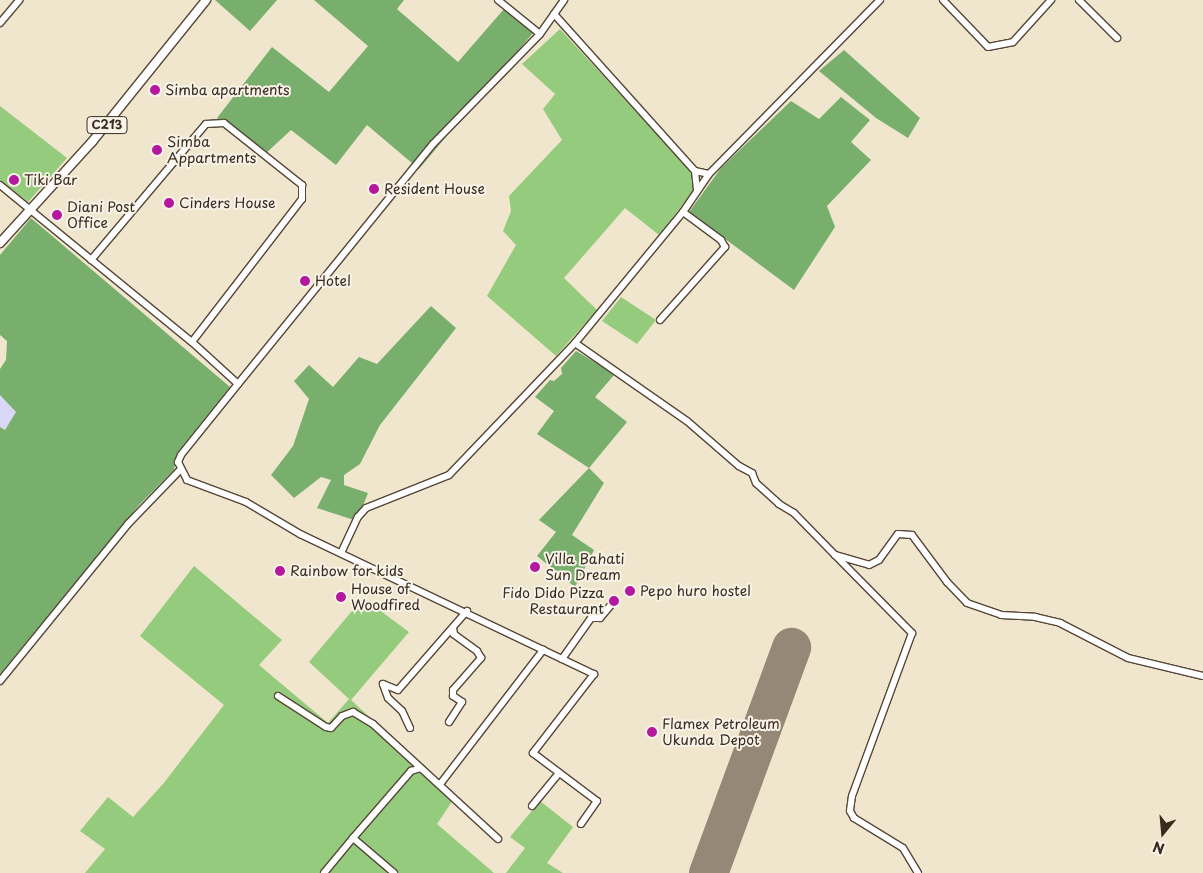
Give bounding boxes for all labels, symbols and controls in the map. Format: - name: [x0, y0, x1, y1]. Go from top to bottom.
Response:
- place label: Simba apartments: [165, 82, 290, 98]
- marker: Simba apartments: [149, 84, 161, 96]
- road number: C213: [86, 116, 128, 134]
- place label: Simba Appartments: [167, 134, 256, 166]
- marker: Simba Appartments: [151, 144, 163, 156]
- place label: Tiki Bar: [24, 172, 78, 188]
- marker: Tiki Bar: [8, 174, 20, 186]
- place label: Resident House: [384, 181, 486, 197]
- marker: Resident House: [368, 183, 380, 195]
- place label: Cinders House: [179, 195, 276, 211]
- marker: Cinders House: [163, 197, 175, 209]
- place label: Diani Post Office: [67, 199, 135, 232]
- marker: Diani Post Office: [51, 209, 63, 221]
- place label: Hotel: [315, 273, 351, 289]
- marker: Hotel: [299, 275, 311, 287]
- place label: Villa Bahati Sun Dream: [545, 551, 625, 584]
- marker: Villa Bahati Sun Dream: [529, 561, 541, 573]
- place label: Rainbow for kids: [290, 563, 403, 579]
- marker: Rainbow for kids: [274, 565, 286, 577]
- place label: House of Woodfired: [351, 581, 420, 614]
- place label: Pepo huro hostel: [640, 583, 751, 599]
- place label: Fido Dido Pizza Restaurant: [502, 585, 604, 618]
- marker: Pepo huro hostel: [624, 585, 636, 597]
- marker: House of Woodfired: [335, 591, 347, 603]
- marker: Fido Dido Pizza Restaurant: [608, 595, 620, 607]
- place label: Flamex Petroleum Ukunda Depot: [662, 716, 780, 749]
- marker: Flamex Petroleum Ukunda Depot: [646, 726, 658, 738]
- north arrow: [1138, 808, 1188, 858]
- text: N: [1150, 836, 1167, 859]

